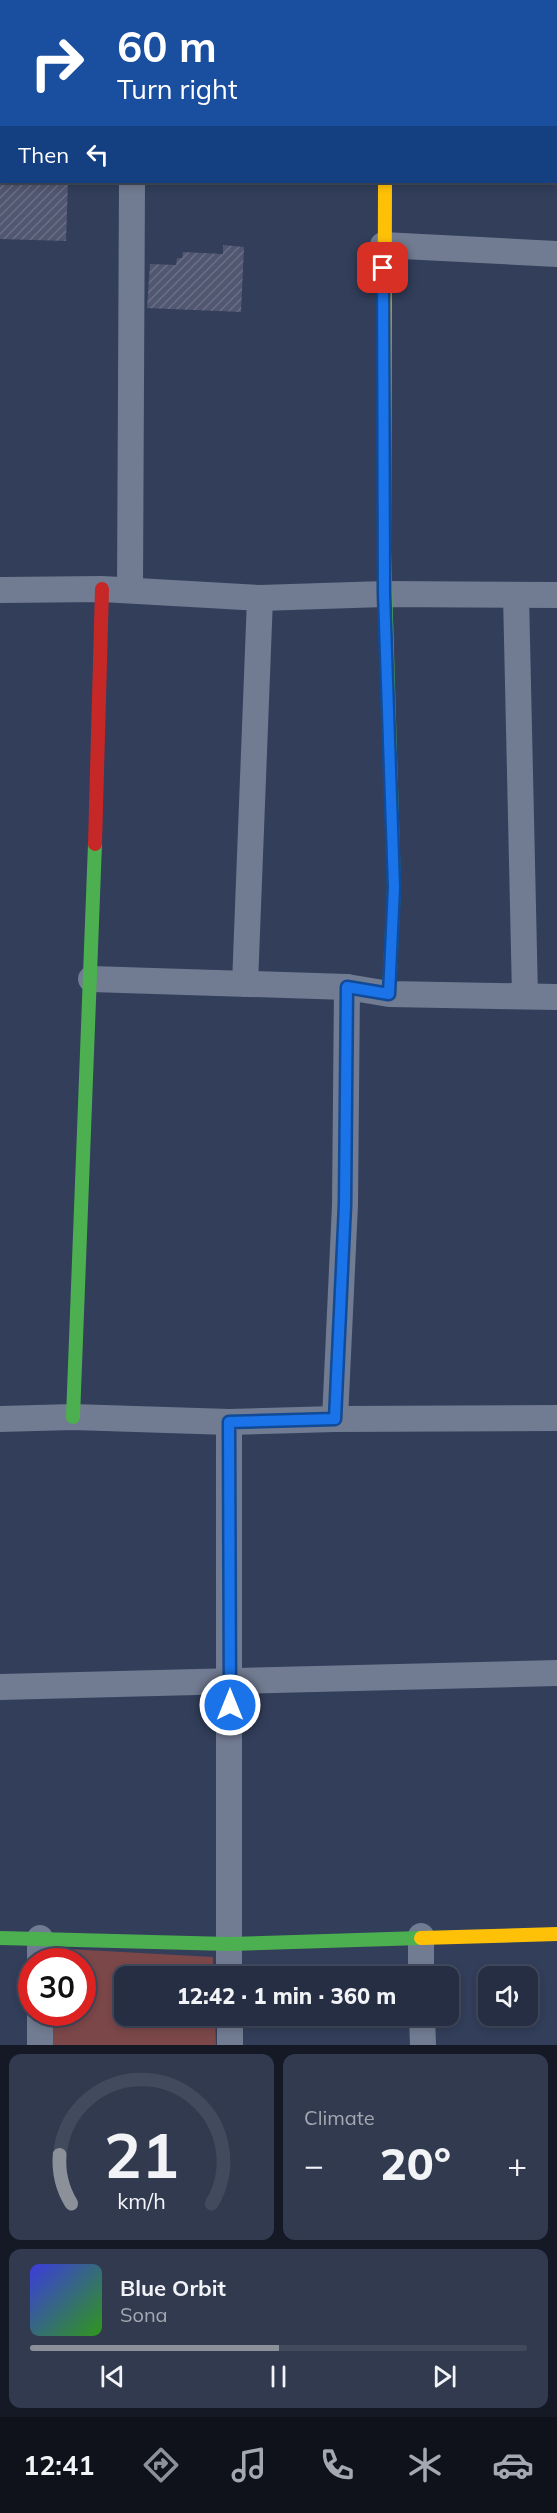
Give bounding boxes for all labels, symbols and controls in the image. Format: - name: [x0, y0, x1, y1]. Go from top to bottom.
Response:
- text: 60 m: [117, 20, 217, 73]
- icon: right: [18, 24, 96, 102]
- text: Turn right: [117, 72, 237, 106]
- icon: left: [81, 138, 114, 171]
- text: Then: [18, 141, 69, 169]
- pin: [357, 242, 408, 293]
- icon: arrive: [366, 251, 399, 284]
- position arrow: [198, 1673, 262, 1737]
- speed limit sign: 30: [18, 1948, 96, 2026]
- map controls: [478, 1966, 538, 2026]
- button: sound: [478, 1966, 538, 2026]
- text: 12:42 · 1 min · 360 m: [177, 1982, 396, 2010]
- text: Climate: [304, 2105, 375, 2130]
- text: 21: [104, 2115, 179, 2194]
- text: 20°: [380, 2135, 451, 2191]
- text: −: [304, 2144, 324, 2185]
- text: +: [507, 2144, 527, 2185]
- text: km/h: [117, 2187, 166, 2214]
- text: Blue Orbit: [120, 2274, 226, 2302]
- text: Sona: [120, 2302, 168, 2327]
- icon: previous: [96, 2360, 129, 2393]
- icon: pause: [262, 2360, 295, 2393]
- icon: next: [428, 2360, 461, 2393]
- icon: directions: [140, 2444, 182, 2486]
- icon: music: [228, 2444, 270, 2486]
- icon: phone: [316, 2444, 358, 2486]
- icon: climate: [404, 2444, 446, 2486]
- icon: car: [492, 2444, 534, 2486]
- text: 12:41: [23, 2448, 94, 2482]

